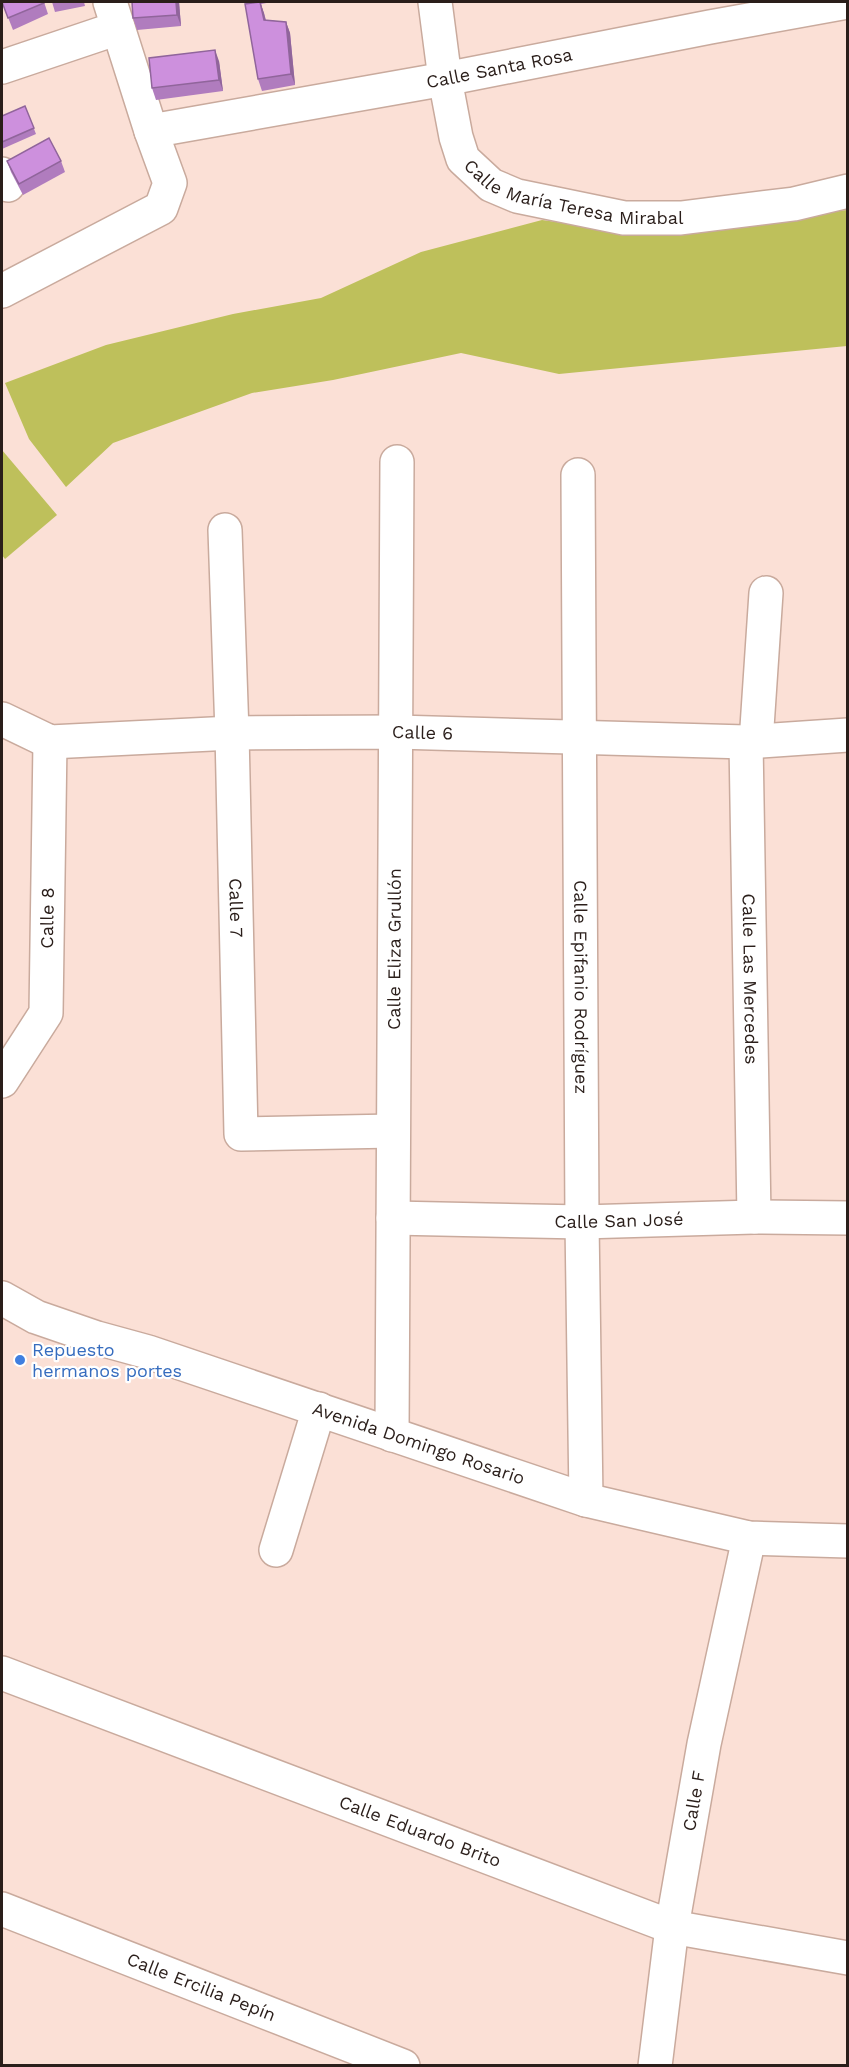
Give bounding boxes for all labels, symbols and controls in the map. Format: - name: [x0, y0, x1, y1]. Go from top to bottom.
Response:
- street label: Calle Santa Rosa: [425, 43, 574, 92]
- street label: Calle María Teresa Mirabal: [460, 155, 684, 228]
- street label: Calle 6: [392, 721, 453, 744]
- street label: Calle Eliza Grullón: [383, 868, 405, 1030]
- street label: Calle 7: [225, 878, 248, 938]
- street label: Calle Epifanio Rodríguez: [570, 880, 592, 1094]
- street label: Calle 8: [36, 887, 58, 949]
- street label: Calle Las Mercedes: [739, 893, 762, 1065]
- street label: Calle San José: [554, 1208, 684, 1232]
- place label: Repuesto hermanos portes: [32, 1339, 182, 1381]
- marker: Repuesto hermanos portes: [13, 1353, 27, 1367]
- street label: Avenida Domingo Rosario: [310, 1397, 528, 1489]
- street label: Calle F: [678, 1769, 709, 1833]
- street label: Calle Eduardo Brito: [336, 1791, 504, 1871]
- street label: Calle Ercilia Pepín: [124, 1948, 279, 2025]

